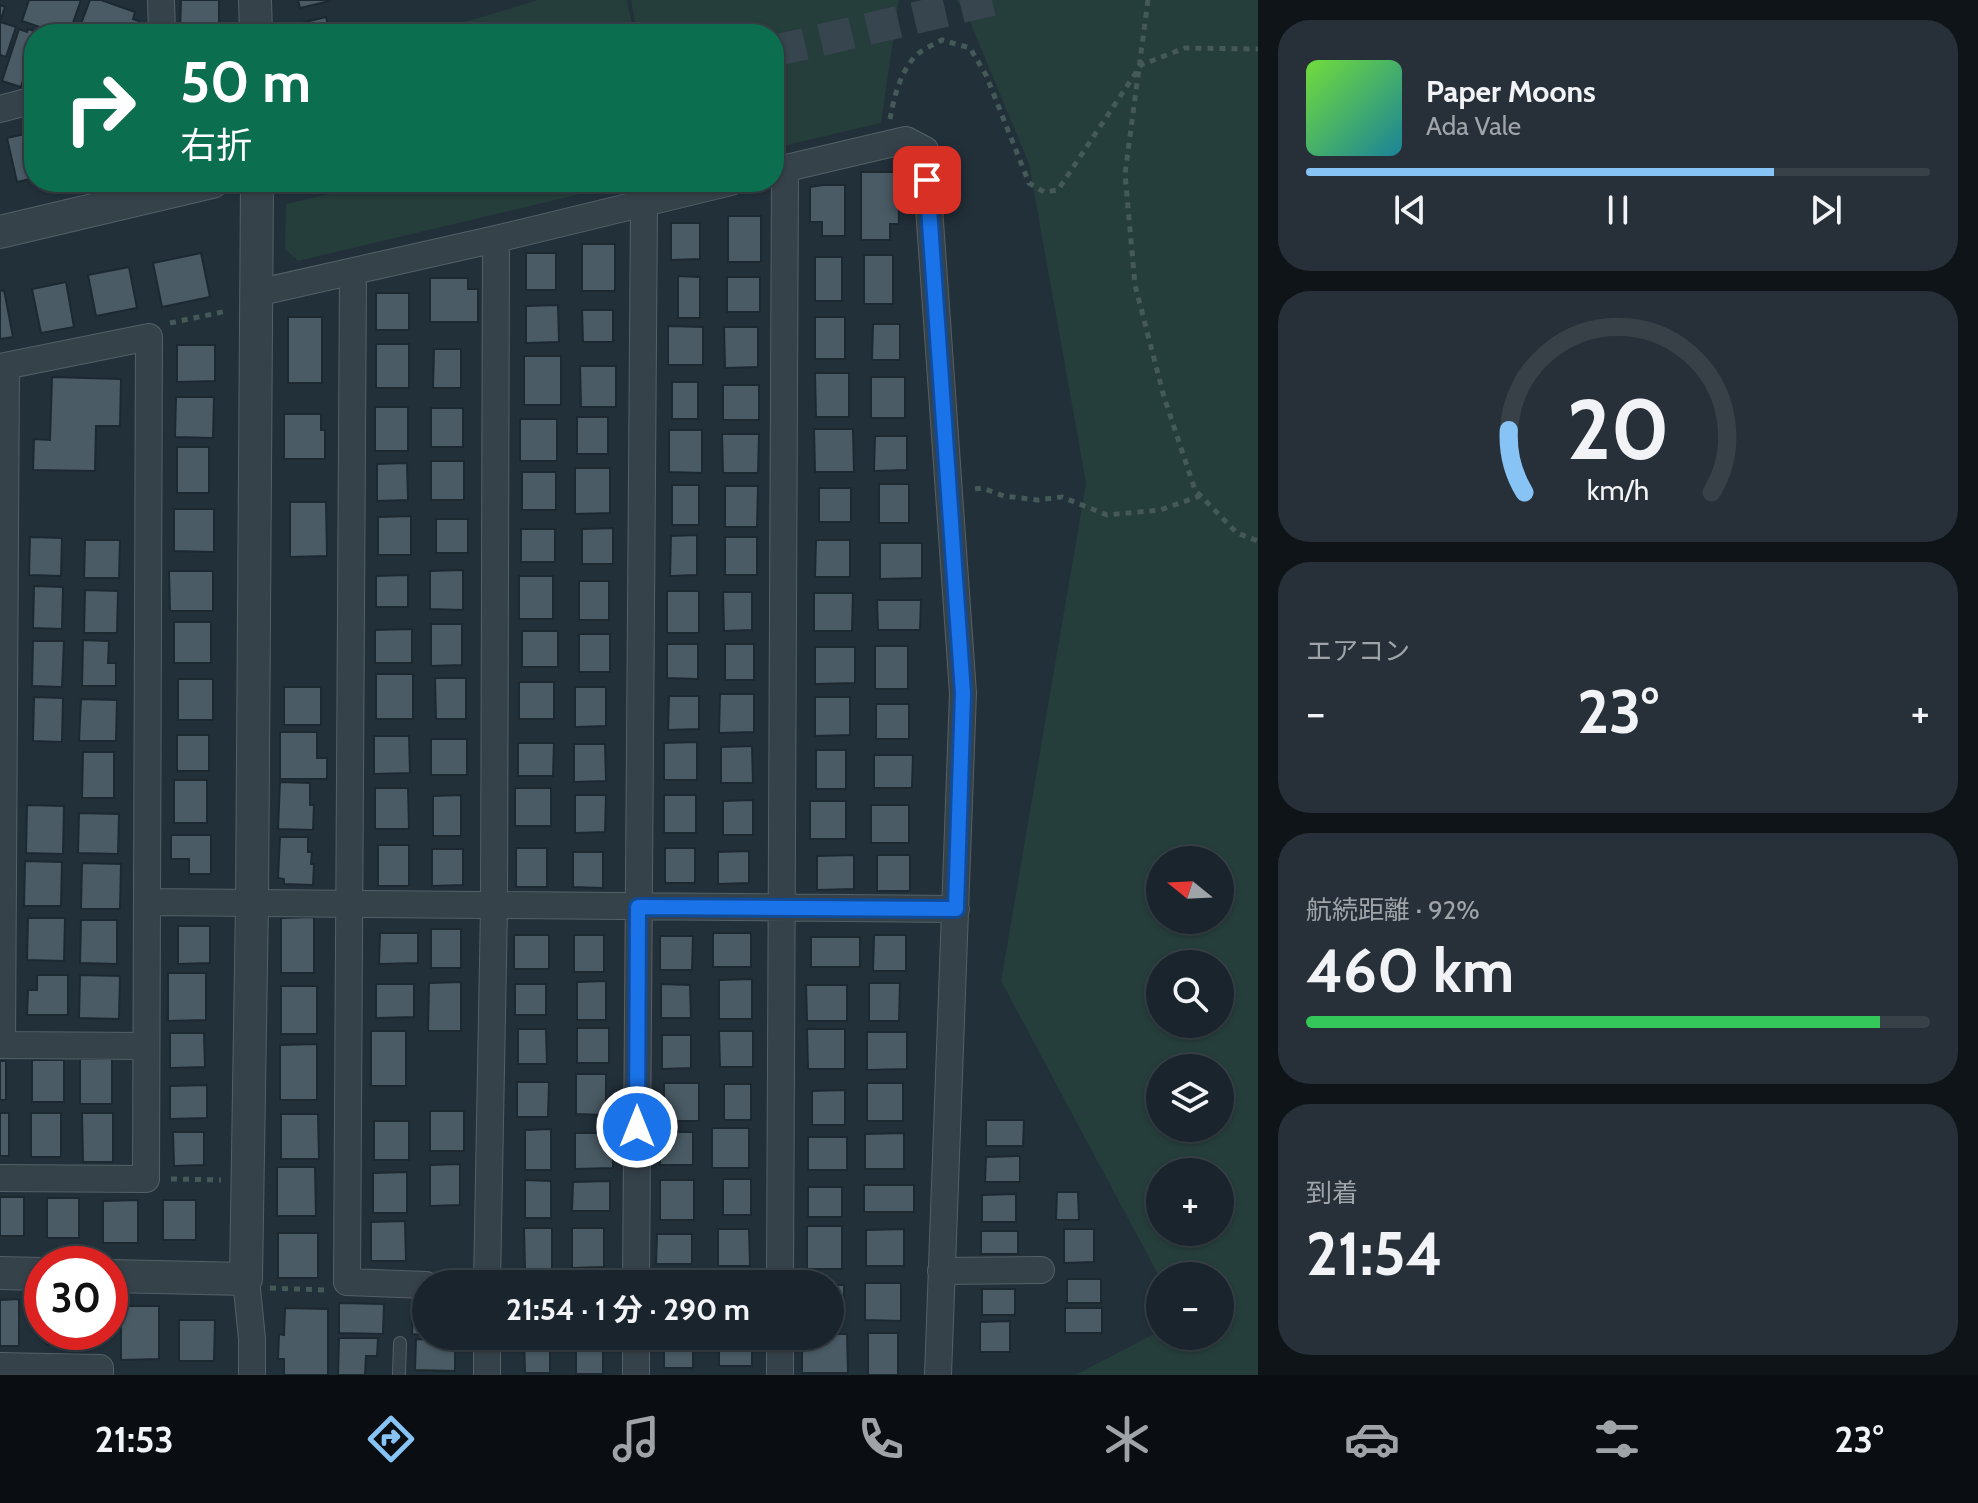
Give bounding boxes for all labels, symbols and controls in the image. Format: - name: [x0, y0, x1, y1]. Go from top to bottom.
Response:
- text: 50 m: [180, 48, 311, 116]
- icon: right: [48, 56, 152, 160]
- text: Paper Moons: [1426, 73, 1596, 110]
- text: Ada Vale: [1426, 110, 1521, 142]
- text: 右折: [180, 123, 252, 167]
- pin: [893, 146, 961, 214]
- icon: arrive: [905, 158, 949, 202]
- icon: previous: [1388, 188, 1432, 232]
- icon: pause: [1596, 188, 1640, 232]
- icon: next: [1804, 188, 1848, 232]
- text: 20: [1567, 378, 1669, 479]
- text: km/h: [1587, 472, 1649, 507]
- text: エアコン: [1306, 635, 1410, 667]
- text: 23°: [1577, 675, 1659, 748]
- text: −: [1306, 686, 1325, 739]
- text: +: [1911, 686, 1930, 739]
- north arrow: [1146, 846, 1234, 934]
- map controls: [1146, 846, 1234, 1350]
- text: 航続距離 · 92%: [1306, 894, 1480, 926]
- text: 460 km: [1306, 934, 1514, 1007]
- button: search: [1146, 950, 1234, 1038]
- button: layers: [1146, 1054, 1234, 1142]
- position arrow: [595, 1085, 679, 1169]
- button: +: [1146, 1158, 1234, 1246]
- text: 到着: [1306, 1177, 1358, 1209]
- text: 21:54: [1306, 1217, 1443, 1290]
- speed limit sign: 30: [24, 1246, 128, 1350]
- button: −: [1146, 1262, 1234, 1350]
- text: 21:54 · 1 分 · 290 m: [506, 1291, 750, 1328]
- icon: directions: [363, 1411, 419, 1467]
- icon: music: [608, 1411, 664, 1467]
- icon: phone: [853, 1411, 909, 1467]
- icon: climate: [1099, 1411, 1155, 1467]
- icon: car: [1344, 1411, 1400, 1467]
- icon: filters: [1589, 1411, 1645, 1467]
- text: 21:53: [95, 1417, 174, 1461]
- text: 23°: [1834, 1417, 1883, 1461]

